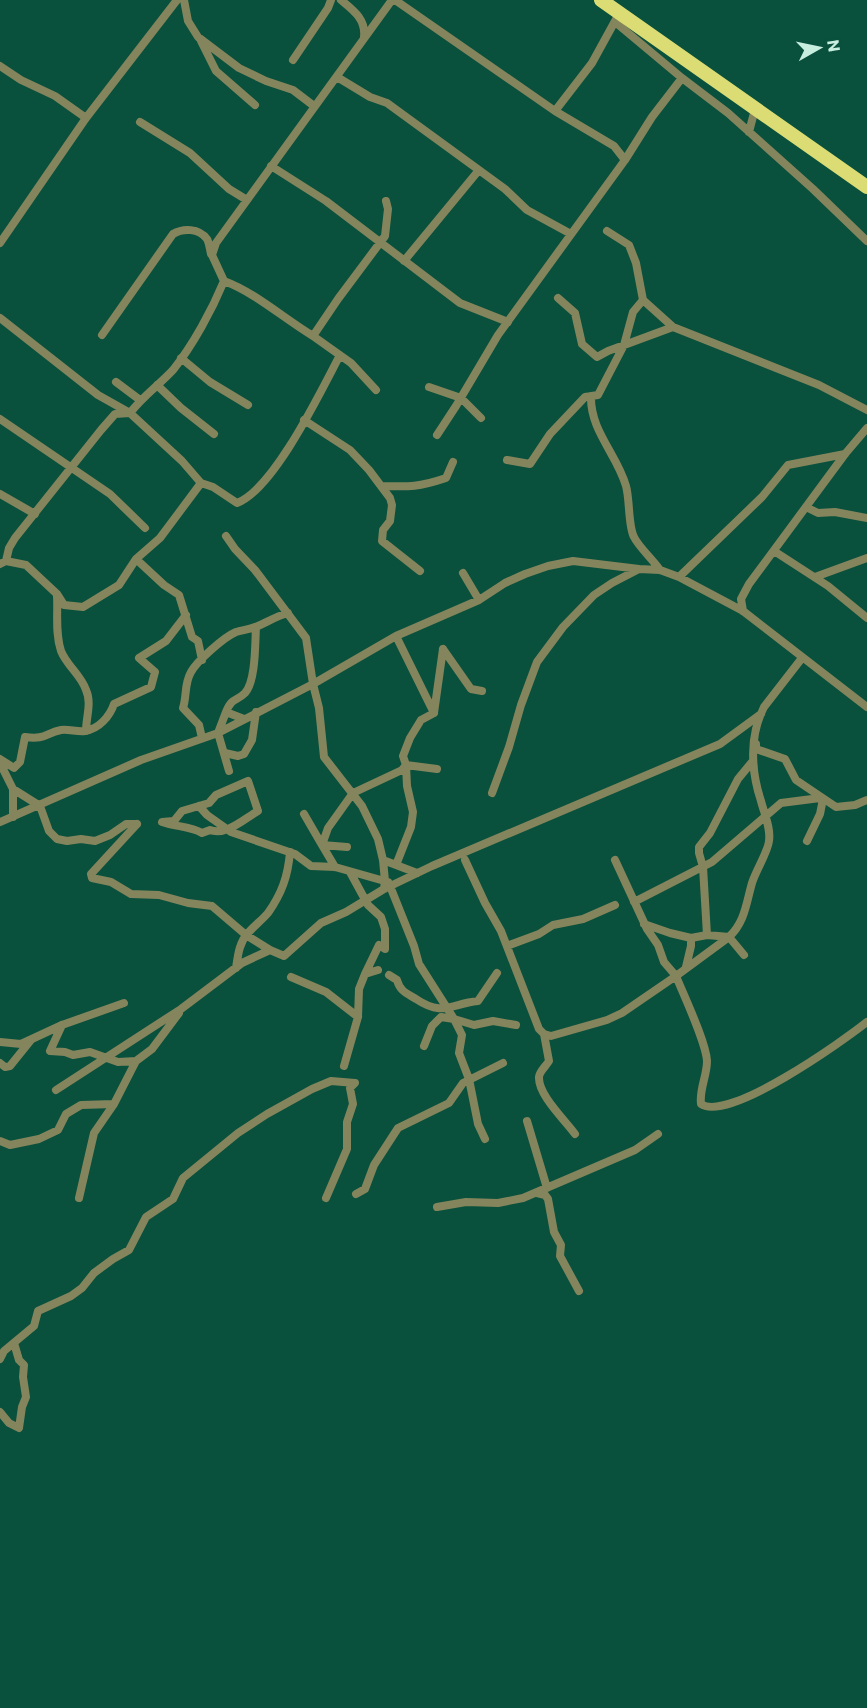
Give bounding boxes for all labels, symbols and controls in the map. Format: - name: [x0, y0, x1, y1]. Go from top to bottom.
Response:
- north arrow: [789, 18, 849, 78]
- text: N: [824, 38, 845, 53]

